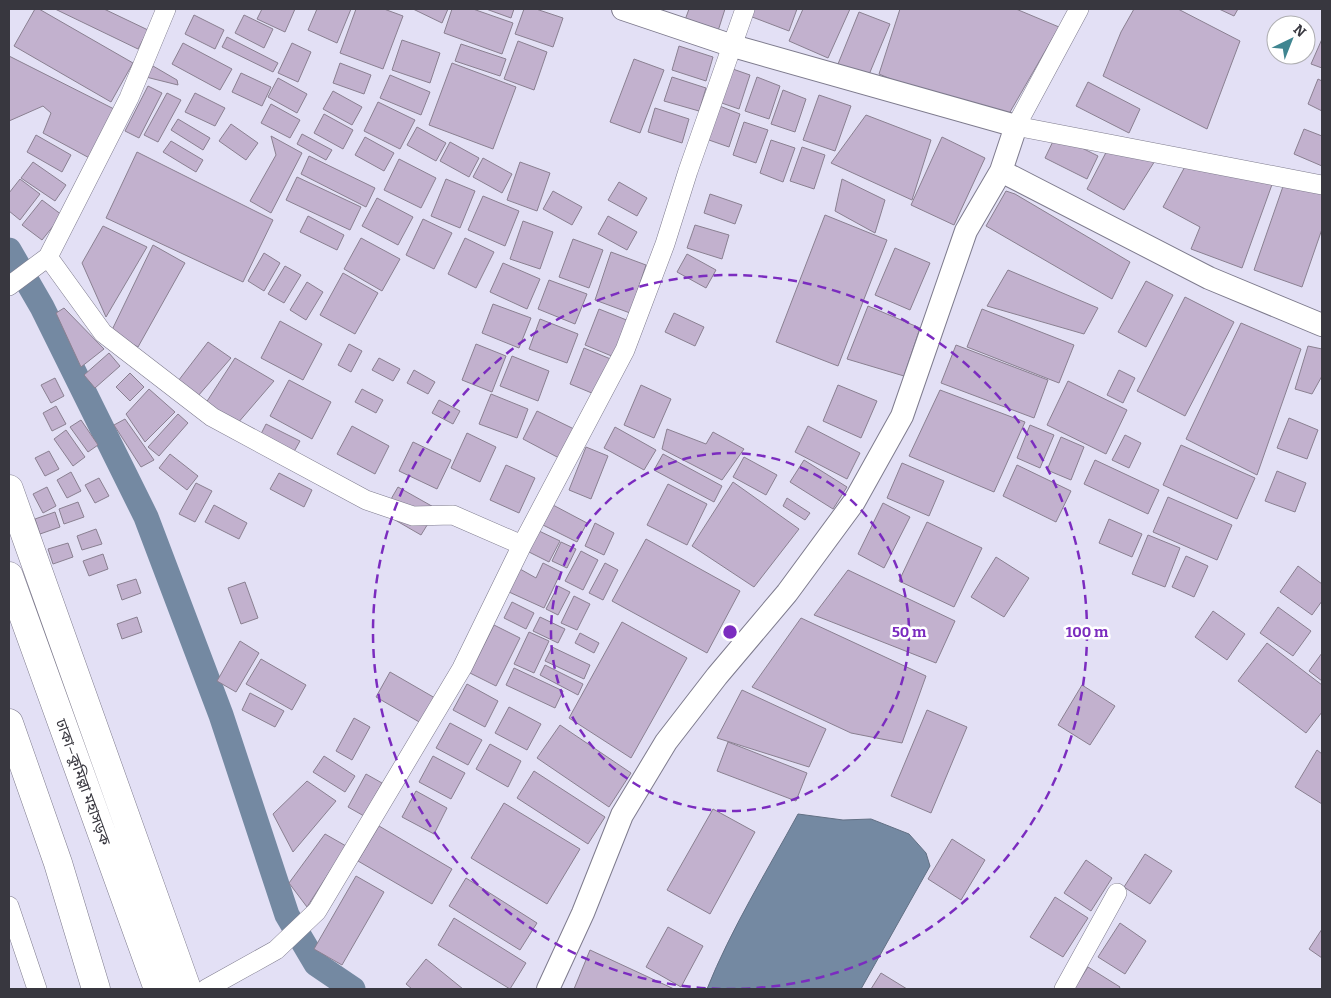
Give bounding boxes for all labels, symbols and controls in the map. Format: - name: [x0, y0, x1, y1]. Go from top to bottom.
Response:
- north arrow: [1266, 15, 1316, 65]
- text: N: [1290, 21, 1309, 41]
- centre of rings: [721, 623, 739, 641]
- text: 50 m: [892, 623, 927, 641]
- text: 100 m: [1066, 623, 1109, 641]
- street label: ঢাকা–কুমিল্লা মহাসড়ক: [51, 715, 115, 848]

